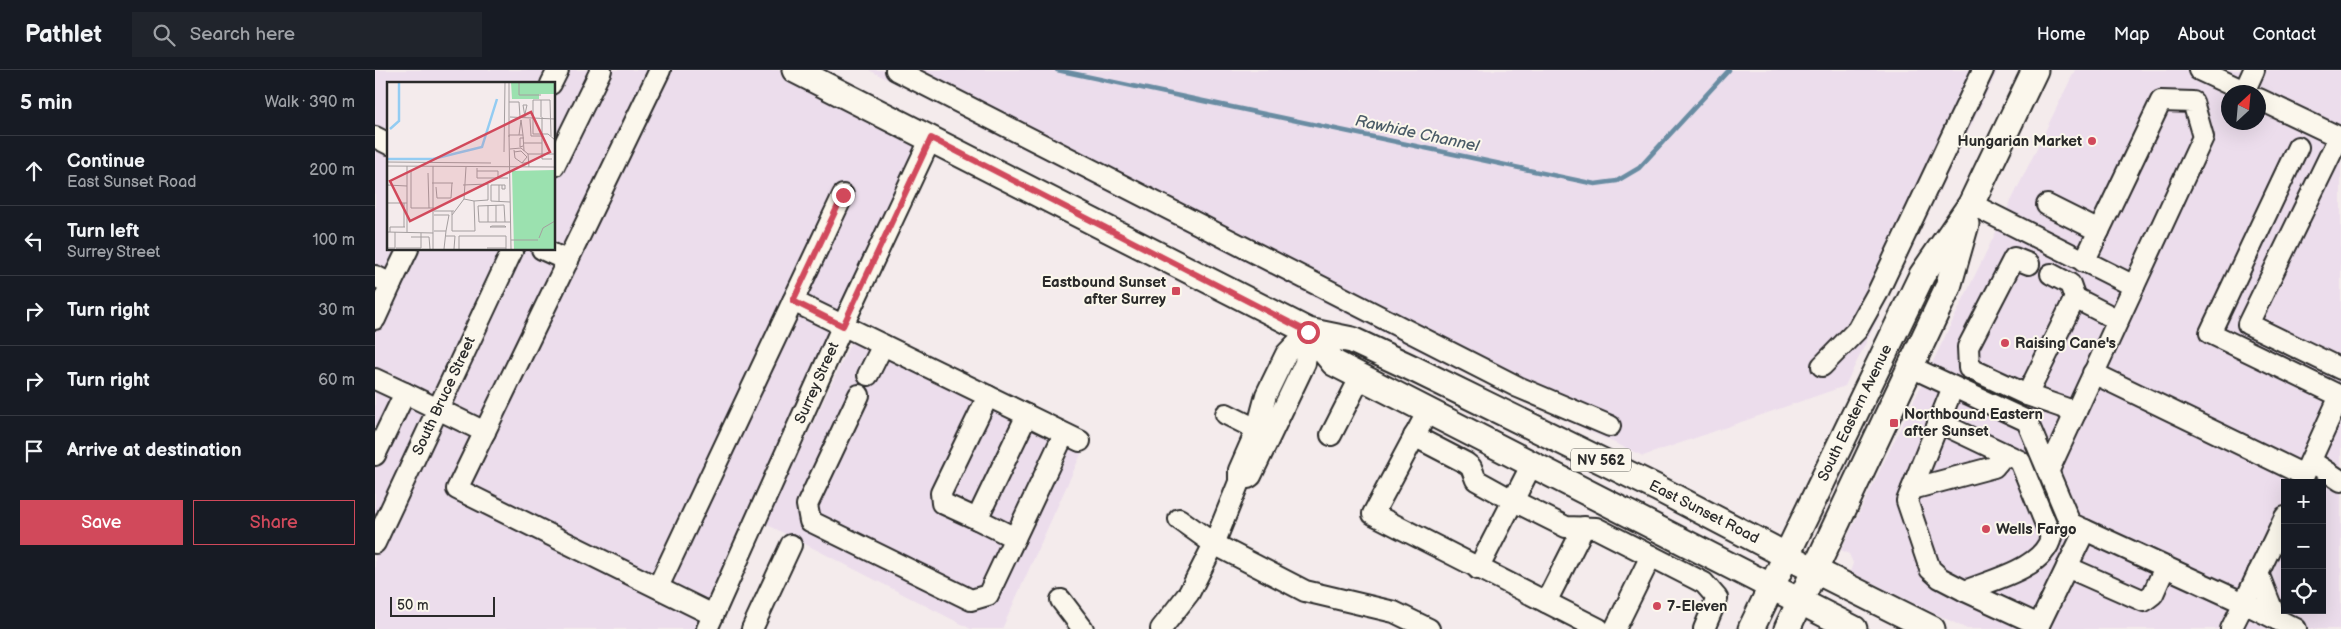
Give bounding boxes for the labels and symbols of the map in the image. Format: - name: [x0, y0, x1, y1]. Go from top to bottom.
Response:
- inset map: [387, 82, 555, 250]
- north arrow: [2221, 85, 2266, 130]
- water label: Rawhide Channel: [1353, 112, 1482, 157]
- place label: Hungarian Market: [1958, 132, 2082, 151]
- marker: Hungarian Market: [2086, 135, 2098, 147]
- route end: [832, 184, 855, 207]
- place label: Eastbound Sunset after Surrey: [1042, 273, 1166, 309]
- marker: Eastbound Sunset after Surrey: [1170, 285, 1182, 297]
- route start: [1297, 321, 1320, 344]
- street label: South Bruce Street: [408, 333, 480, 458]
- place label: Raising Cane's: [2015, 334, 2116, 353]
- marker: Raising Cane's: [1999, 337, 2011, 349]
- street label: Surrey Street: [791, 339, 844, 427]
- street label: South Eastern Avenue: [1814, 341, 1896, 485]
- place label: Northbound Eastern after Sunset: [1904, 405, 2043, 441]
- marker: Northbound Eastern after Sunset: [1888, 417, 1900, 429]
- road number: NV 562: [1571, 448, 1631, 472]
- street label: East Sunset Road: [1646, 476, 1762, 548]
- place label: Wells Fargo: [1996, 520, 2077, 539]
- marker: Wells Fargo: [1980, 523, 1992, 535]
- scale bar: [390, 594, 495, 617]
- place label: 7-Eleven: [1667, 597, 1727, 616]
- marker: 7-Eleven: [1651, 600, 1663, 612]

